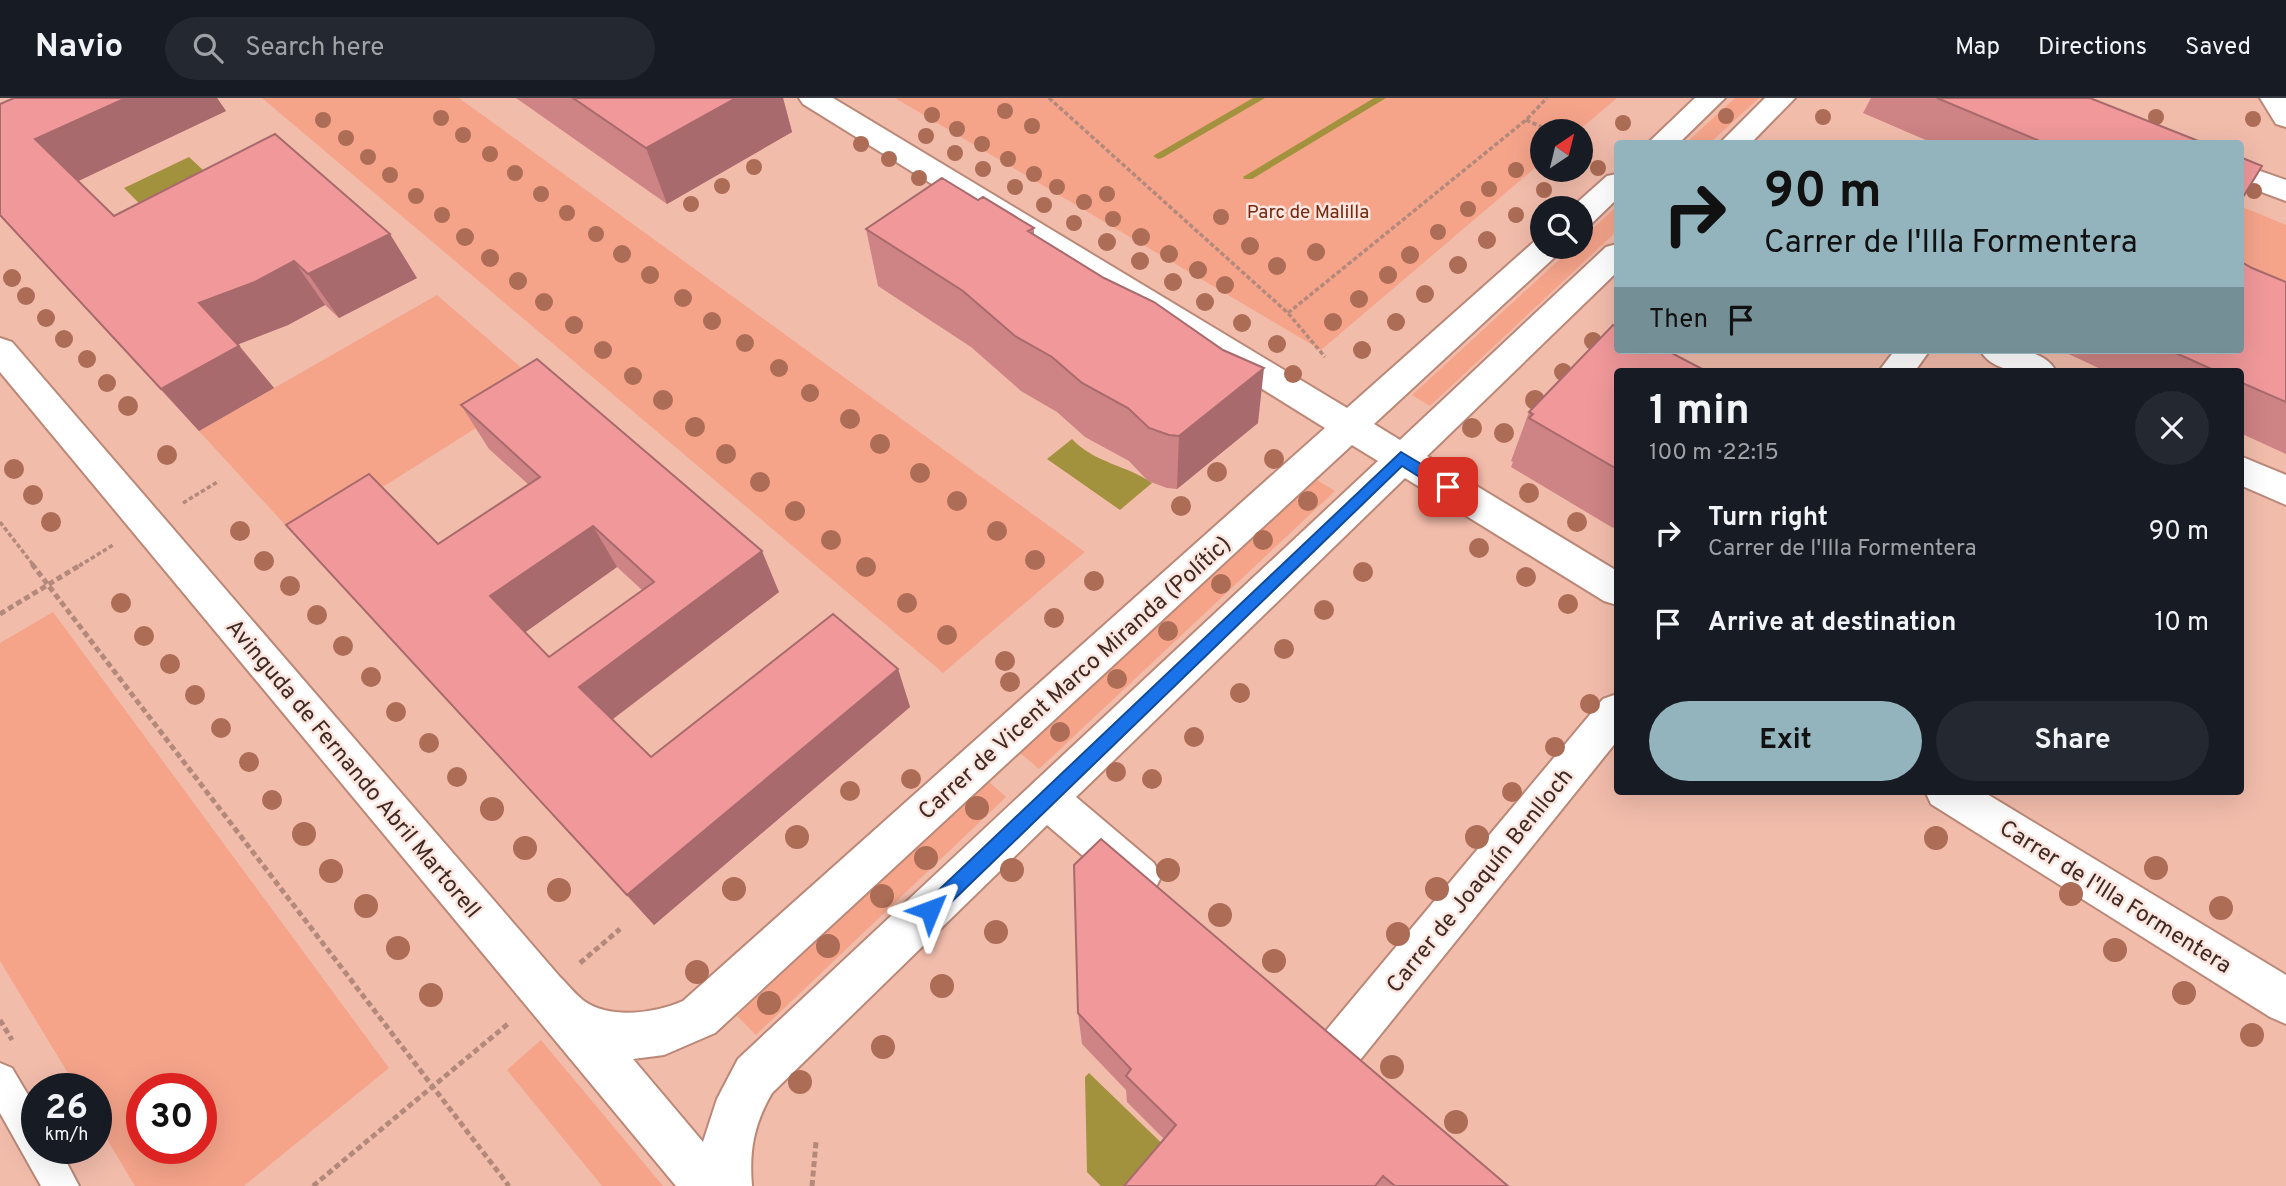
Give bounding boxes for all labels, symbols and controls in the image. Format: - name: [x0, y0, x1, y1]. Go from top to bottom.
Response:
- search box: [165, 17, 655, 80]
- text: Navio: [35, 27, 123, 69]
- icon: search: [189, 29, 227, 67]
- text: Search here: [245, 32, 384, 65]
- text: Map: [1955, 33, 2000, 63]
- text: Directions: [2038, 33, 2147, 63]
- text: Saved: [2185, 33, 2251, 63]
- north arrow: [1530, 119, 1592, 182]
- map controls: [1530, 119, 1593, 259]
- text: 90 m: [1764, 163, 1882, 225]
- icon: right: [1649, 168, 1740, 259]
- button: search: [1530, 196, 1593, 259]
- park label: Parc de Malilla: [1247, 201, 1369, 225]
- text: Carrer de l'Illa Formentera: [1764, 224, 2138, 264]
- icon: arrive: [1722, 301, 1760, 339]
- text: Then: [1649, 304, 1708, 337]
- text: 1 min: [1649, 386, 1750, 439]
- button: close: [2135, 391, 2209, 465]
- text: 100 m · 22:15: [1649, 439, 1779, 468]
- pin: [1418, 457, 1478, 517]
- icon: arrive: [1429, 468, 1467, 506]
- text: Turn right: [1708, 502, 1828, 535]
- icon: right: [1649, 514, 1687, 552]
- text: 90 m: [2149, 516, 2209, 549]
- street label: Carrer de Vicent Marco Miranda (Polític): [913, 531, 1238, 827]
- text: Carrer de l'Illa Formentera: [1708, 535, 1976, 564]
- icon: arrive: [1649, 605, 1687, 643]
- text: Arrive at destination: [1708, 607, 1956, 640]
- text: 10 m: [2154, 607, 2209, 640]
- street label: Avinguda de Fernando Abril Martorell: [218, 614, 486, 925]
- button: Exit: [1649, 701, 1922, 781]
- button: Share: [1936, 701, 2209, 781]
- street label: Carrer de Joaquín Benlloch: [1381, 763, 1581, 1000]
- street label: Carrer de l'Illa Formentera: [1993, 815, 2236, 982]
- position arrow: [893, 873, 967, 947]
- speed limit sign: 30: [126, 1073, 217, 1164]
- text: 26: [45, 1087, 88, 1131]
- text: km/h: [45, 1124, 88, 1147]

